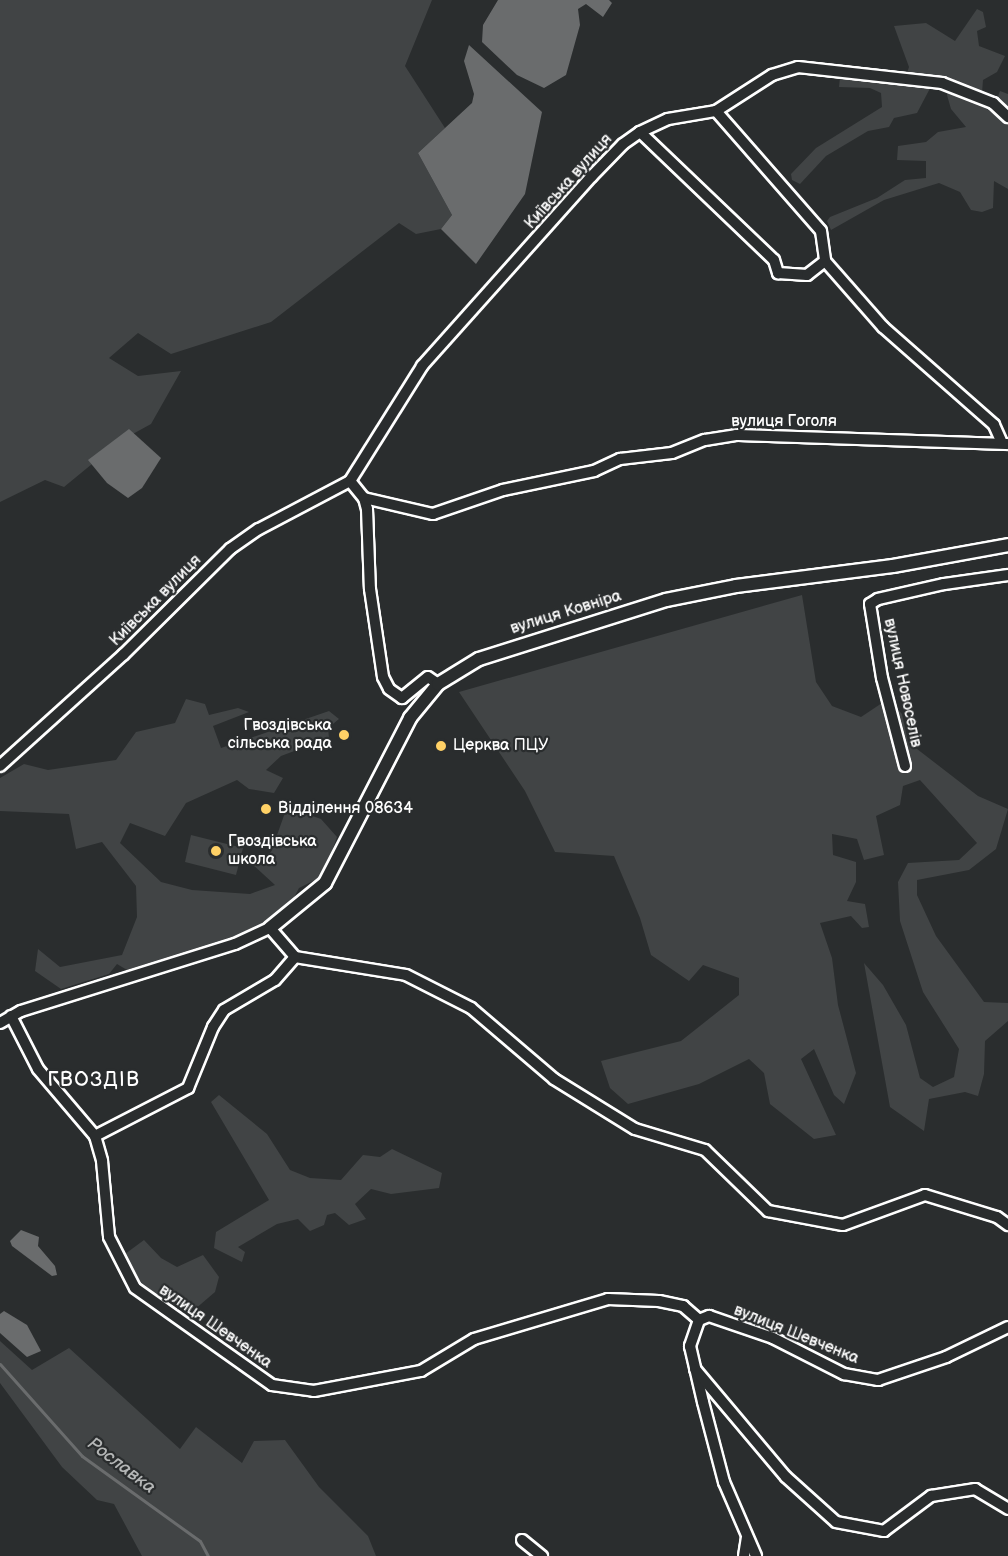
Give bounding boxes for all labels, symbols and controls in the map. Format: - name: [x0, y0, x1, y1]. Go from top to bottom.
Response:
- street label: Київська вулиця: [521, 131, 617, 233]
- street label: вулиця Гоголя: [731, 412, 837, 432]
- street label: Київська вулиця: [106, 551, 206, 651]
- street label: вулиця Ковніра: [508, 587, 624, 639]
- street label: вулиця Новоселів: [879, 617, 925, 749]
- place label: Гвоздівська сільська рада: [228, 716, 332, 754]
- marker: Гвоздівська сільська рада: [337, 728, 351, 742]
- place label: Церква ПЦУ: [453, 736, 549, 756]
- marker: Церква ПЦУ: [434, 739, 448, 753]
- place label: Відділення 08634: [278, 799, 413, 819]
- marker: Відділення 08634: [259, 802, 273, 816]
- place label: Гвоздівська школа: [228, 832, 317, 870]
- marker: Гвоздівська школа: [209, 844, 223, 858]
- district label: ГВОЗДІВ: [48, 1068, 140, 1092]
- street label: вулиця Шевченка: [155, 1281, 275, 1373]
- street label: вулиця Шевченка: [731, 1301, 861, 1369]
- water label: Рославка: [82, 1433, 160, 1499]

